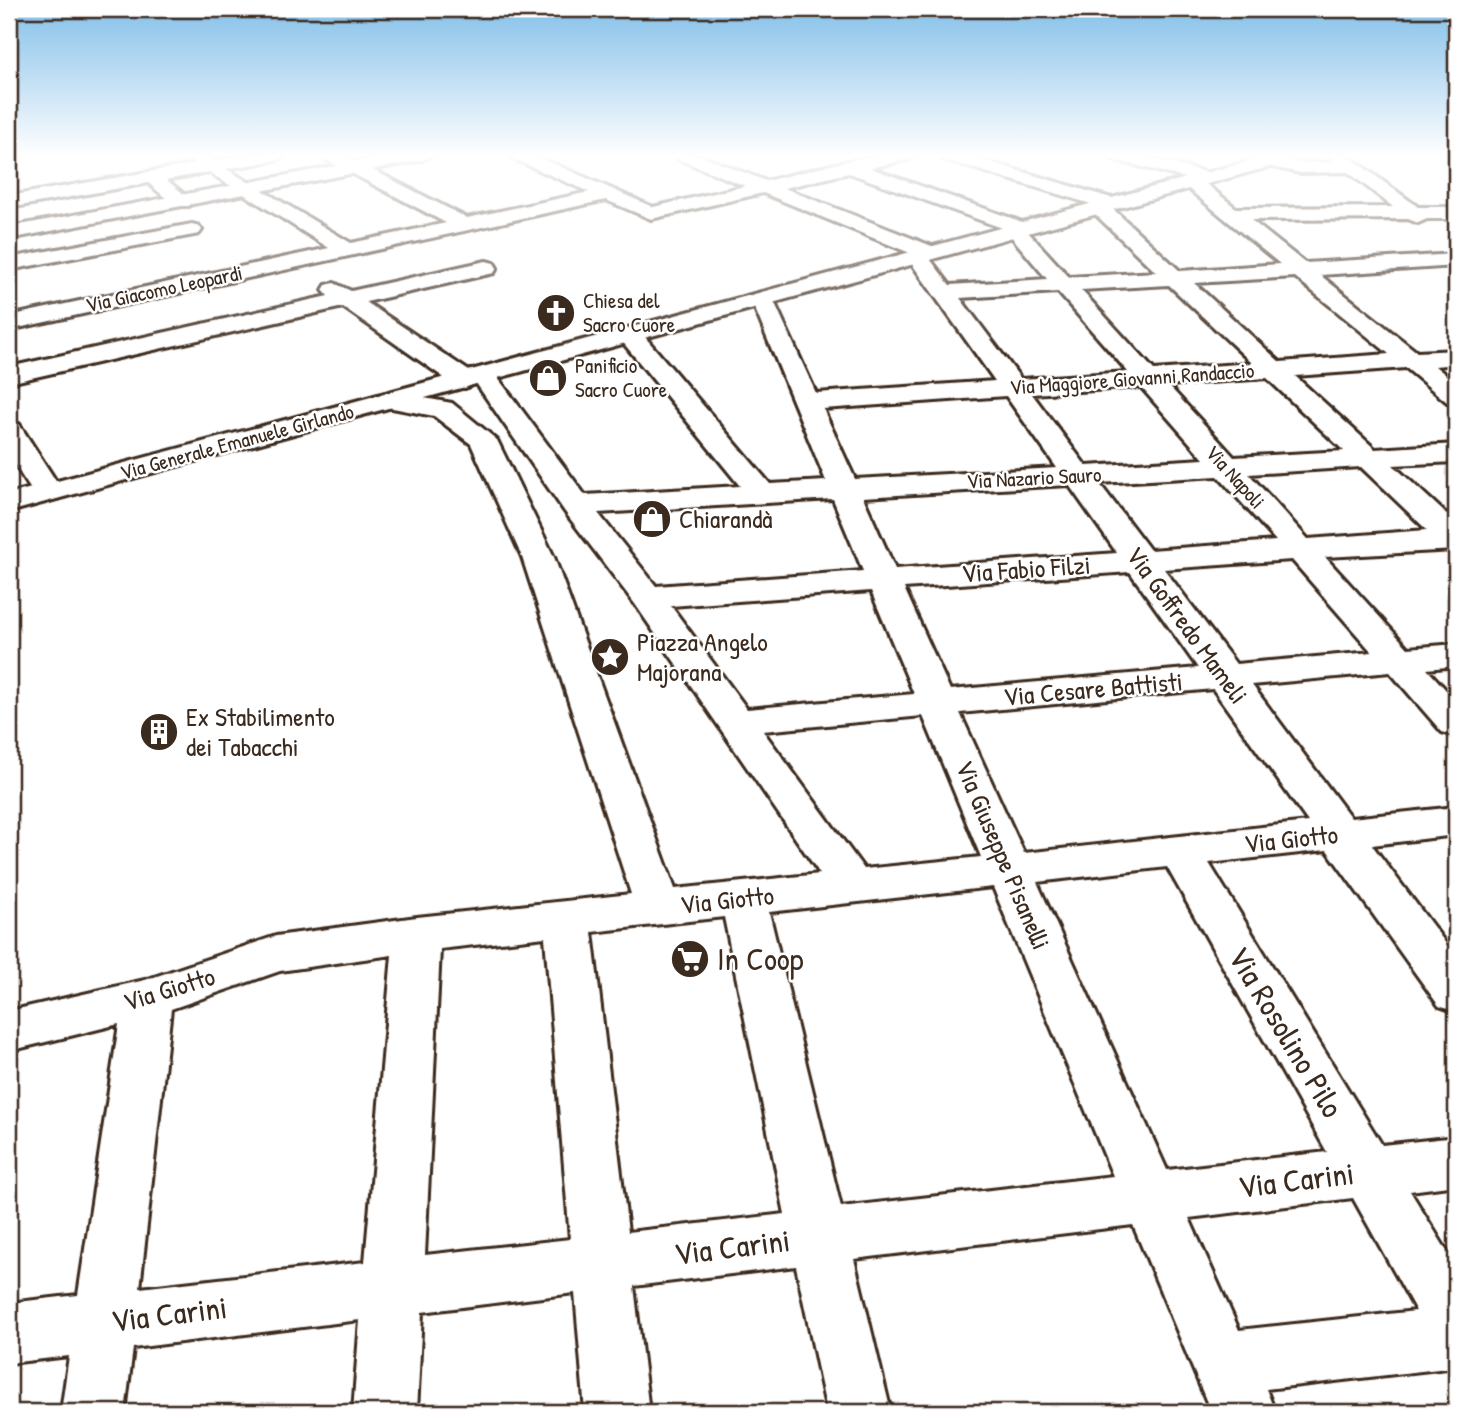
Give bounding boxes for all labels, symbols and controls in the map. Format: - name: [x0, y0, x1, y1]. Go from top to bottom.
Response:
- street label: Via Giacomo Leopardi: [83, 258, 245, 319]
- place label: Chiesa del Sacro Cuore: [583, 286, 675, 339]
- church icon: Chiesa del Sacro Cuore: [535, 292, 577, 334]
- place label: Panificio Sacro Cuore: [575, 351, 667, 404]
- street label: Via Maggiore Giovanni Randaccio: [1009, 355, 1255, 402]
- shop icon: Panificio Sacro Cuore: [527, 357, 569, 399]
- street label: Via Generale Emanuele Girlando: [117, 396, 357, 487]
- street label: Via Napoli: [1199, 438, 1272, 515]
- street label: Via Nazario Sauro: [966, 459, 1102, 496]
- shop icon: Chiarandà: [631, 498, 673, 540]
- place label: Chiarandà: [679, 501, 772, 536]
- street label: Via Goffredo Mameli: [1118, 539, 1256, 710]
- street label: Via Fabio Filzi: [960, 547, 1092, 590]
- place label: Piazza Angelo Majorana: [637, 624, 768, 689]
- place icon: Piazza Angelo Majorana: [589, 636, 631, 678]
- street label: Via Cesare Battisti: [1002, 663, 1184, 714]
- place label: Ex Stabilimento dei Tabacchi: [186, 699, 335, 764]
- building icon: Ex Stabilimento dei Tabacchi: [138, 711, 180, 753]
- street label: Via Giuseppe Pisanelli: [948, 755, 1059, 955]
- street label: Via Giotto: [1242, 816, 1339, 861]
- street label: Via Giotto: [678, 877, 775, 922]
- place label: In Coop: [717, 937, 804, 980]
- supermarket icon: In Coop: [669, 938, 711, 980]
- street label: Via Rosolino Pilo: [1219, 938, 1354, 1125]
- street label: Via Giotto: [119, 958, 219, 1019]
- street label: Via Carini: [1236, 1151, 1356, 1208]
- street label: Via Carini: [672, 1218, 792, 1275]
- street label: Via Carini: [109, 1285, 229, 1342]

